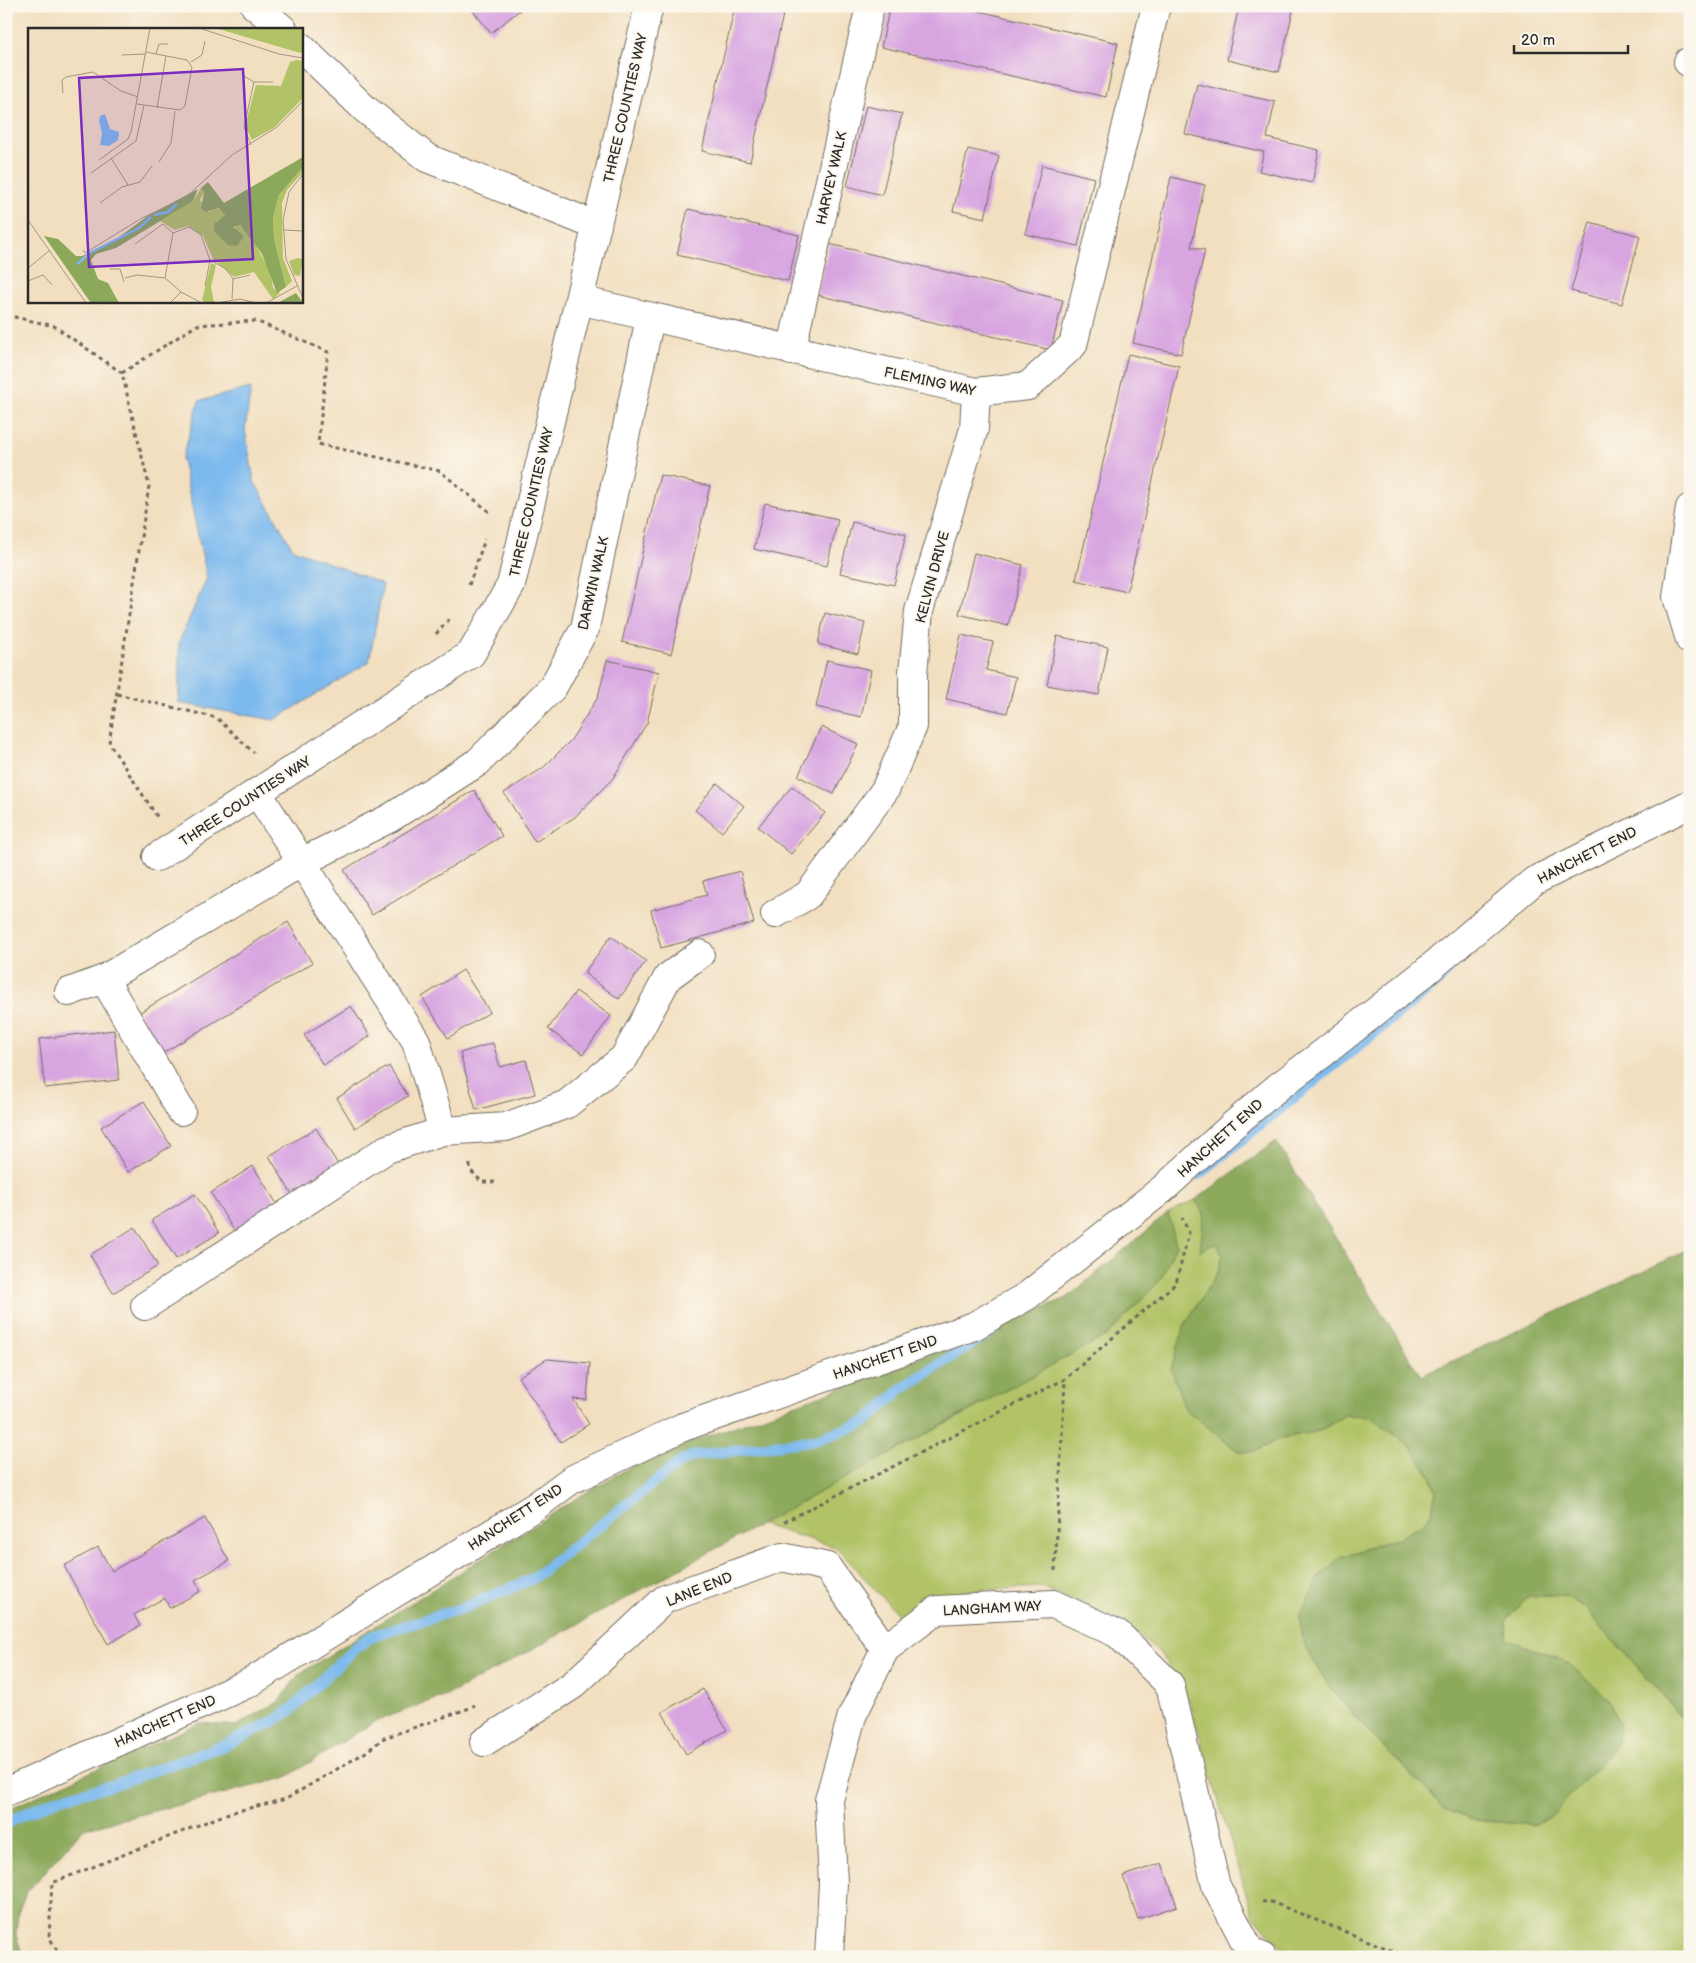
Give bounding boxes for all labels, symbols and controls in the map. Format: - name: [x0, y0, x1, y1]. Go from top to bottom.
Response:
- scale bar: [1514, 22, 1627, 54]
- inset map: [28, 28, 302, 302]
- street label: THREE COUNTIES WAY: [600, 31, 651, 185]
- text: 20 m: [1521, 31, 1555, 50]
- street label: HARVEY WALK: [812, 129, 851, 226]
- street label: FLEMING WAY: [882, 363, 978, 400]
- street label: THREE COUNTIES WAY: [506, 425, 557, 579]
- street label: KELVIN DRIVE: [912, 529, 953, 625]
- street label: DARWIN WALK: [574, 534, 613, 632]
- street label: THREE COUNTIES WAY: [176, 752, 315, 850]
- street label: HANCHETT END: [1535, 823, 1640, 888]
- street label: HANCHETT END: [1174, 1095, 1267, 1181]
- street label: HANCHETT END: [831, 1332, 940, 1383]
- street label: HANCHETT END: [465, 1481, 566, 1554]
- street label: LANE END: [664, 1568, 735, 1610]
- street label: LANGHAM WAY: [942, 1597, 1043, 1620]
- street label: HANCHETT END: [112, 1691, 219, 1751]

